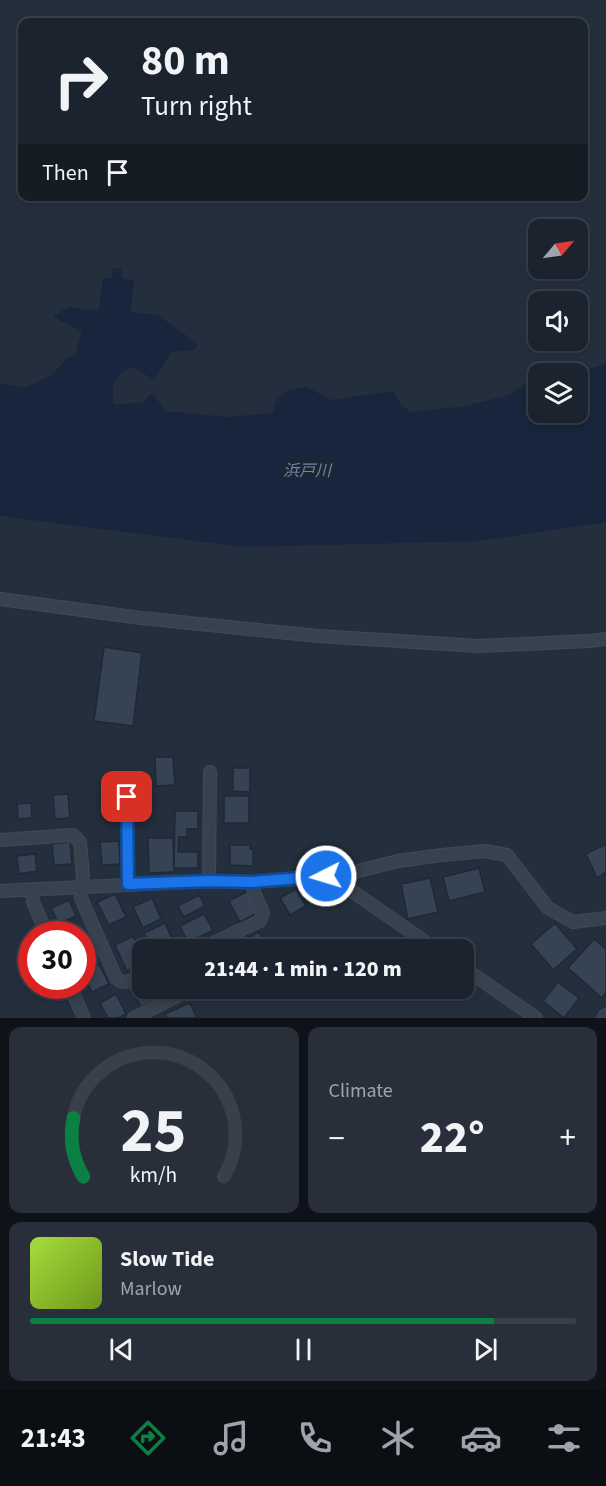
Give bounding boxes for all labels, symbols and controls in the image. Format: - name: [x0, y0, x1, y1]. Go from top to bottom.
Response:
- text: 80 m: [141, 31, 230, 91]
- icon: right: [42, 42, 120, 120]
- text: Turn right: [141, 87, 252, 126]
- icon: arrive: [101, 156, 134, 189]
- text: Then: [42, 157, 89, 189]
- north arrow: [528, 219, 588, 279]
- map controls: [528, 219, 588, 423]
- button: sound: [528, 291, 588, 351]
- button: layers: [528, 363, 588, 423]
- water label: 浜戸川: [283, 460, 333, 482]
- pin: [101, 771, 152, 822]
- icon: arrive: [110, 780, 143, 813]
- position arrow: [294, 844, 358, 908]
- speed limit sign: 30: [18, 921, 96, 999]
- text: 21:44 · 1 min · 120 m: [204, 953, 402, 985]
- text: Climate: [329, 1077, 393, 1105]
- text: 25: [121, 1087, 187, 1176]
- text: 22°: [420, 1106, 485, 1170]
- text: −: [329, 1115, 345, 1162]
- text: +: [560, 1115, 576, 1162]
- text: km/h: [130, 1160, 178, 1191]
- text: Slow Tide: [120, 1243, 214, 1275]
- text: Marlow: [120, 1275, 182, 1303]
- icon: previous: [105, 1333, 138, 1366]
- icon: pause: [287, 1333, 320, 1366]
- icon: next: [469, 1333, 502, 1366]
- icon: directions: [127, 1417, 169, 1459]
- icon: music: [210, 1417, 252, 1459]
- icon: phone: [294, 1417, 336, 1459]
- icon: climate: [377, 1417, 419, 1459]
- icon: car: [460, 1417, 502, 1459]
- icon: filters: [543, 1417, 585, 1459]
- text: 21:43: [21, 1419, 86, 1458]

